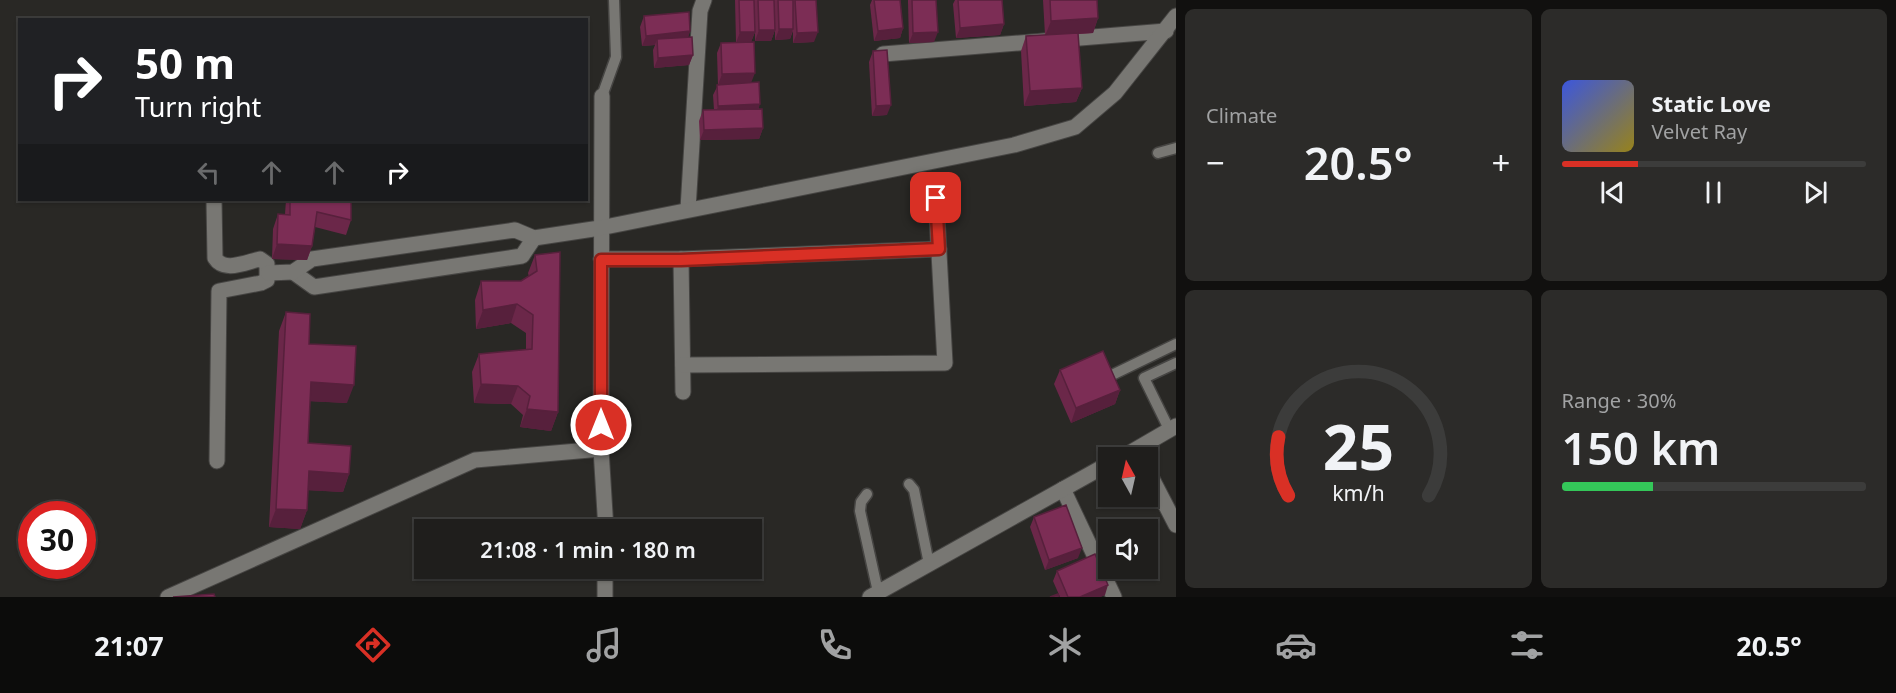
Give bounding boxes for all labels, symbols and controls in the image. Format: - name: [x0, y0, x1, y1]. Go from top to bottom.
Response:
- text: 50 m: [135, 34, 235, 91]
- icon: right: [36, 42, 114, 120]
- text: Turn right: [135, 88, 261, 125]
- text: Static Love: [1652, 88, 1771, 118]
- text: Climate: [1206, 102, 1277, 129]
- text: Velvet Ray: [1652, 118, 1747, 145]
- text: 20.5°: [1304, 132, 1413, 193]
- text: −: [1206, 140, 1225, 185]
- text: +: [1492, 140, 1511, 185]
- icon: left: [192, 156, 225, 189]
- icon: ahead: [255, 156, 288, 189]
- icon: ahead: [318, 156, 351, 189]
- icon: right: [381, 156, 414, 189]
- pin: [910, 172, 961, 223]
- icon: previous: [1596, 176, 1629, 209]
- icon: pause: [1697, 176, 1730, 209]
- icon: next: [1799, 176, 1832, 209]
- icon: arrive: [919, 181, 952, 214]
- text: Range · 30%: [1562, 387, 1676, 414]
- position arrow: [569, 393, 633, 457]
- text: 25: [1323, 403, 1394, 488]
- text: 150 km: [1562, 417, 1720, 478]
- north arrow: [1098, 447, 1158, 507]
- map controls: [1098, 447, 1158, 579]
- text: km/h: [1332, 478, 1385, 507]
- speed limit sign: 30: [18, 501, 96, 579]
- button: sound: [1098, 519, 1158, 579]
- text: 21:08 · 1 min · 180 m: [480, 534, 696, 564]
- icon: directions: [352, 624, 394, 666]
- icon: music: [583, 624, 625, 666]
- icon: phone: [814, 624, 856, 666]
- icon: climate: [1044, 624, 1086, 666]
- icon: car: [1275, 624, 1317, 666]
- icon: filters: [1506, 624, 1548, 666]
- text: 21:07: [94, 627, 164, 664]
- text: 20.5°: [1736, 627, 1802, 664]

